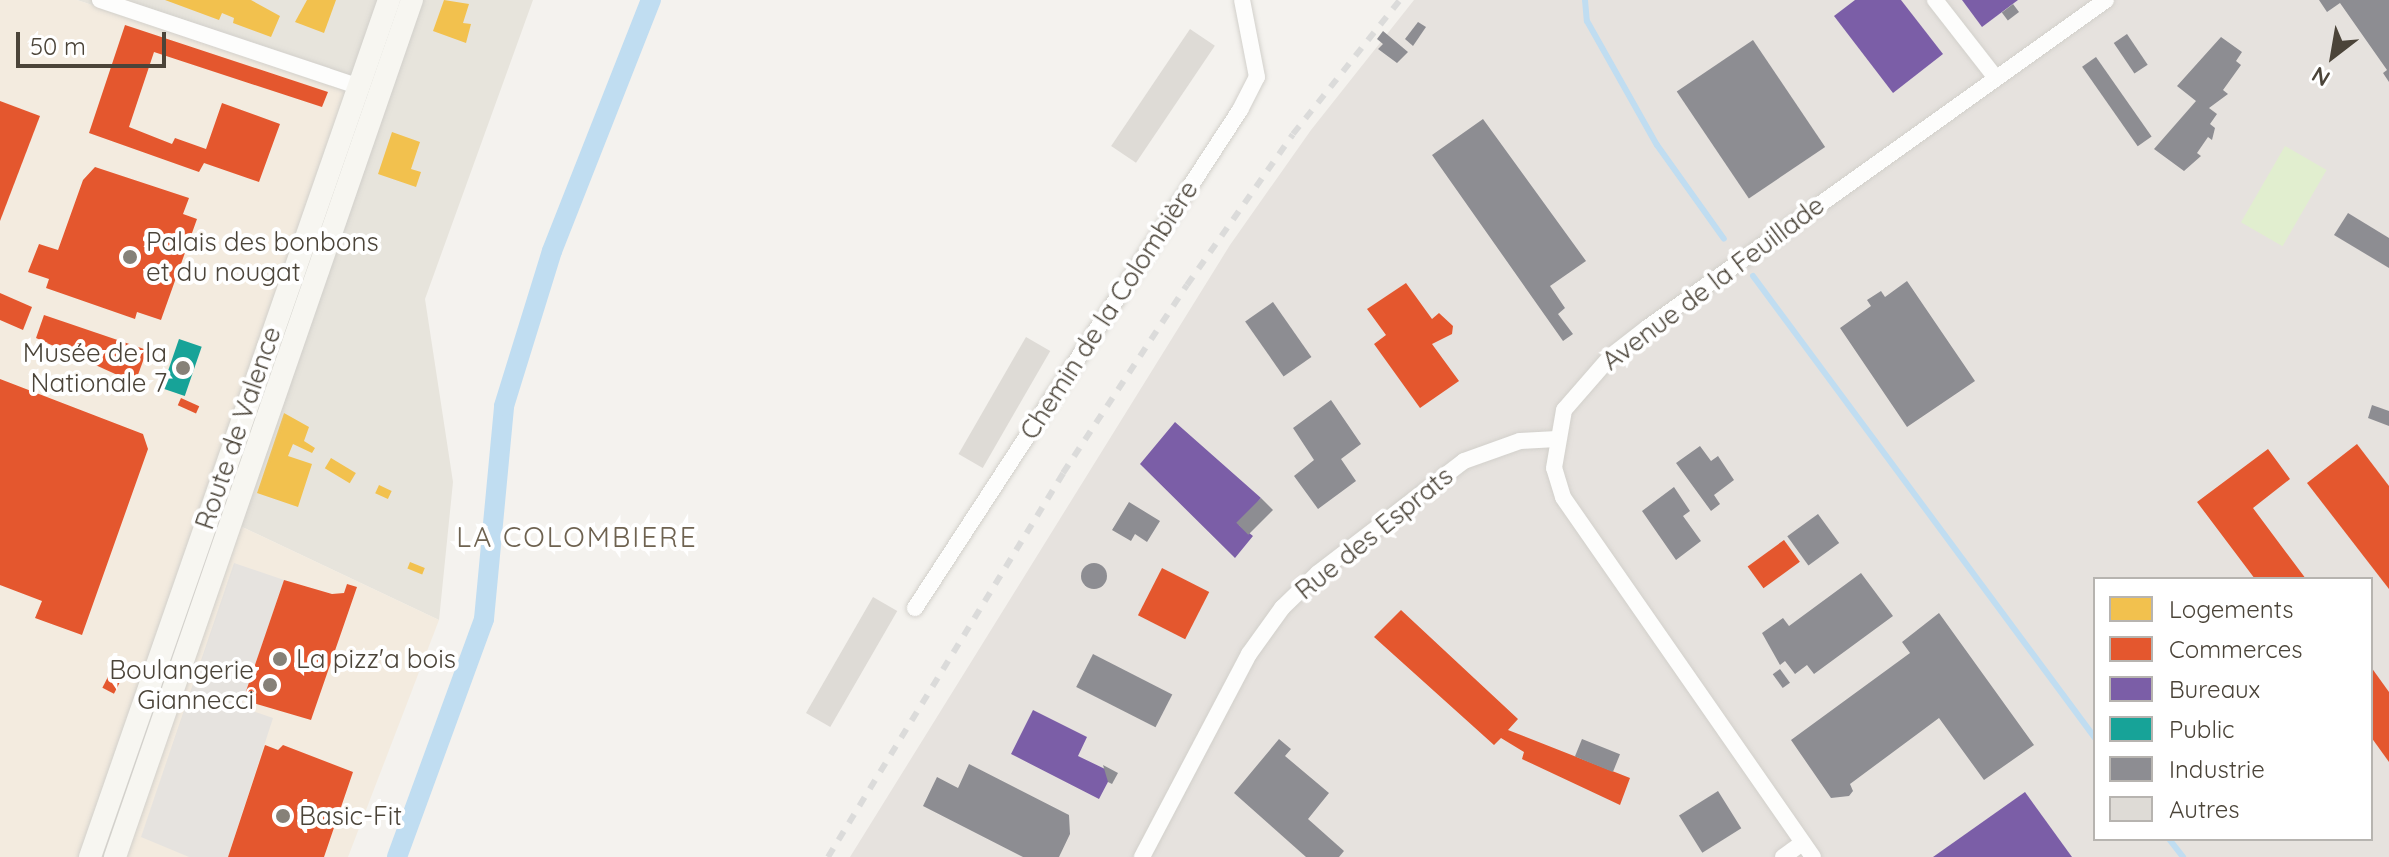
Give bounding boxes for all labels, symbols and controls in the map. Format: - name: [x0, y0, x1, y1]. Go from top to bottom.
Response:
- scale bar: [20, 16, 170, 66]
- north arrow: [2293, 16, 2373, 96]
- text: 50 m: [30, 31, 86, 61]
- text: N: [2307, 60, 2335, 93]
- street label: Chemin de la Colombière: [1014, 175, 1204, 445]
- street label: Avenue de la Feuillade: [1596, 189, 1830, 377]
- place label: Palais des bonbons et du nougat: [146, 226, 379, 288]
- marker: Palais des bonbons et du nougat: [121, 248, 139, 266]
- street label: Route de Valence: [189, 323, 287, 533]
- place label: Musée de la Nationale 7: [23, 337, 167, 398]
- marker: Musée de la Nationale 7: [174, 359, 192, 377]
- street label: Rue des Esprats: [1289, 460, 1459, 606]
- district label: LA COLOMBIERE: [456, 520, 698, 554]
- legend: [2093, 577, 2373, 841]
- text: Logements: [2169, 594, 2294, 624]
- text: Commerces: [2169, 634, 2302, 664]
- place label: La pizz'a bois: [296, 643, 456, 675]
- marker: La pizz'a bois: [271, 650, 289, 668]
- place label: Boulangerie Giannecci: [109, 654, 254, 716]
- text: Bureaux: [2169, 674, 2260, 704]
- marker: Boulangerie Giannecci: [261, 676, 279, 694]
- text: Public: [2169, 714, 2234, 744]
- text: Industrie: [2169, 754, 2265, 784]
- text: Autres: [2169, 794, 2240, 824]
- place label: Basic-Fit: [299, 800, 402, 832]
- marker: Basic-Fit: [274, 807, 292, 825]

